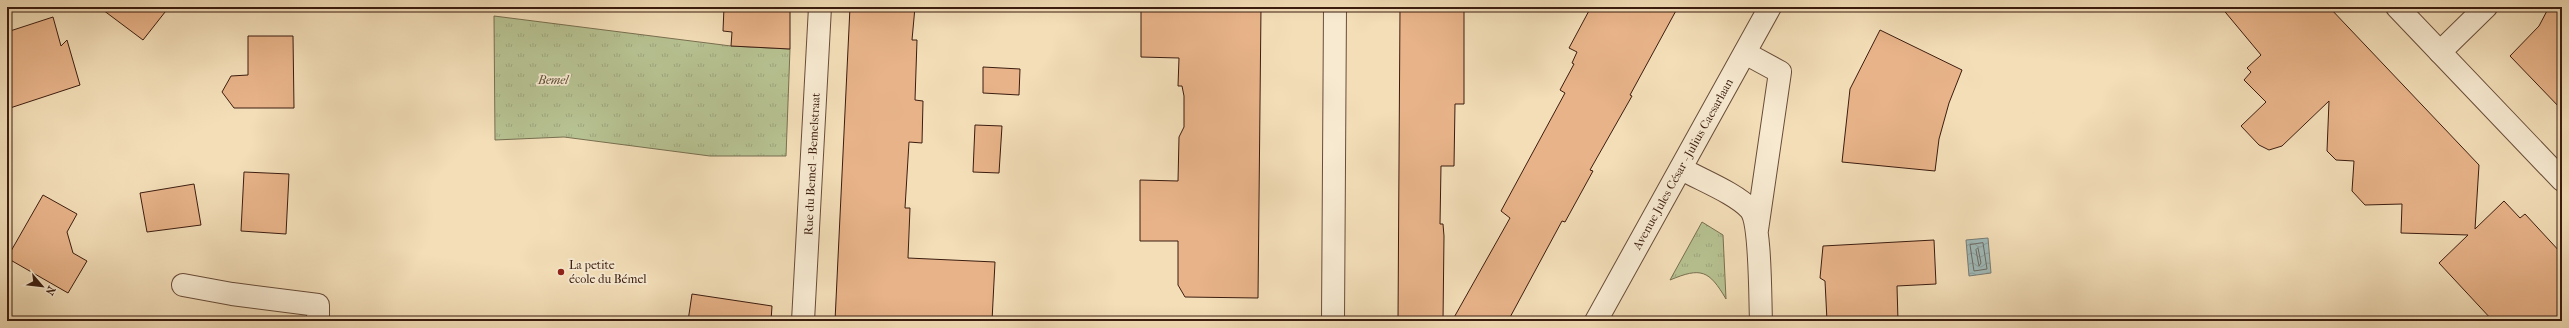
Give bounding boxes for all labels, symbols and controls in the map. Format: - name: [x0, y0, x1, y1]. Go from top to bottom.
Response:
- park label: Bemel: [537, 73, 570, 87]
- street label: Avenue Jules César - Julius Caesarlaan: [1629, 76, 1736, 253]
- street label: Rue du Bemel - Bemelstraat: [801, 92, 823, 236]
- place label: La petite école du Bémel: [569, 258, 647, 286]
- north arrow: [22, 266, 62, 306]
- marker: La petite école du Bémel: [556, 267, 566, 277]
- text: N: [42, 284, 58, 298]

